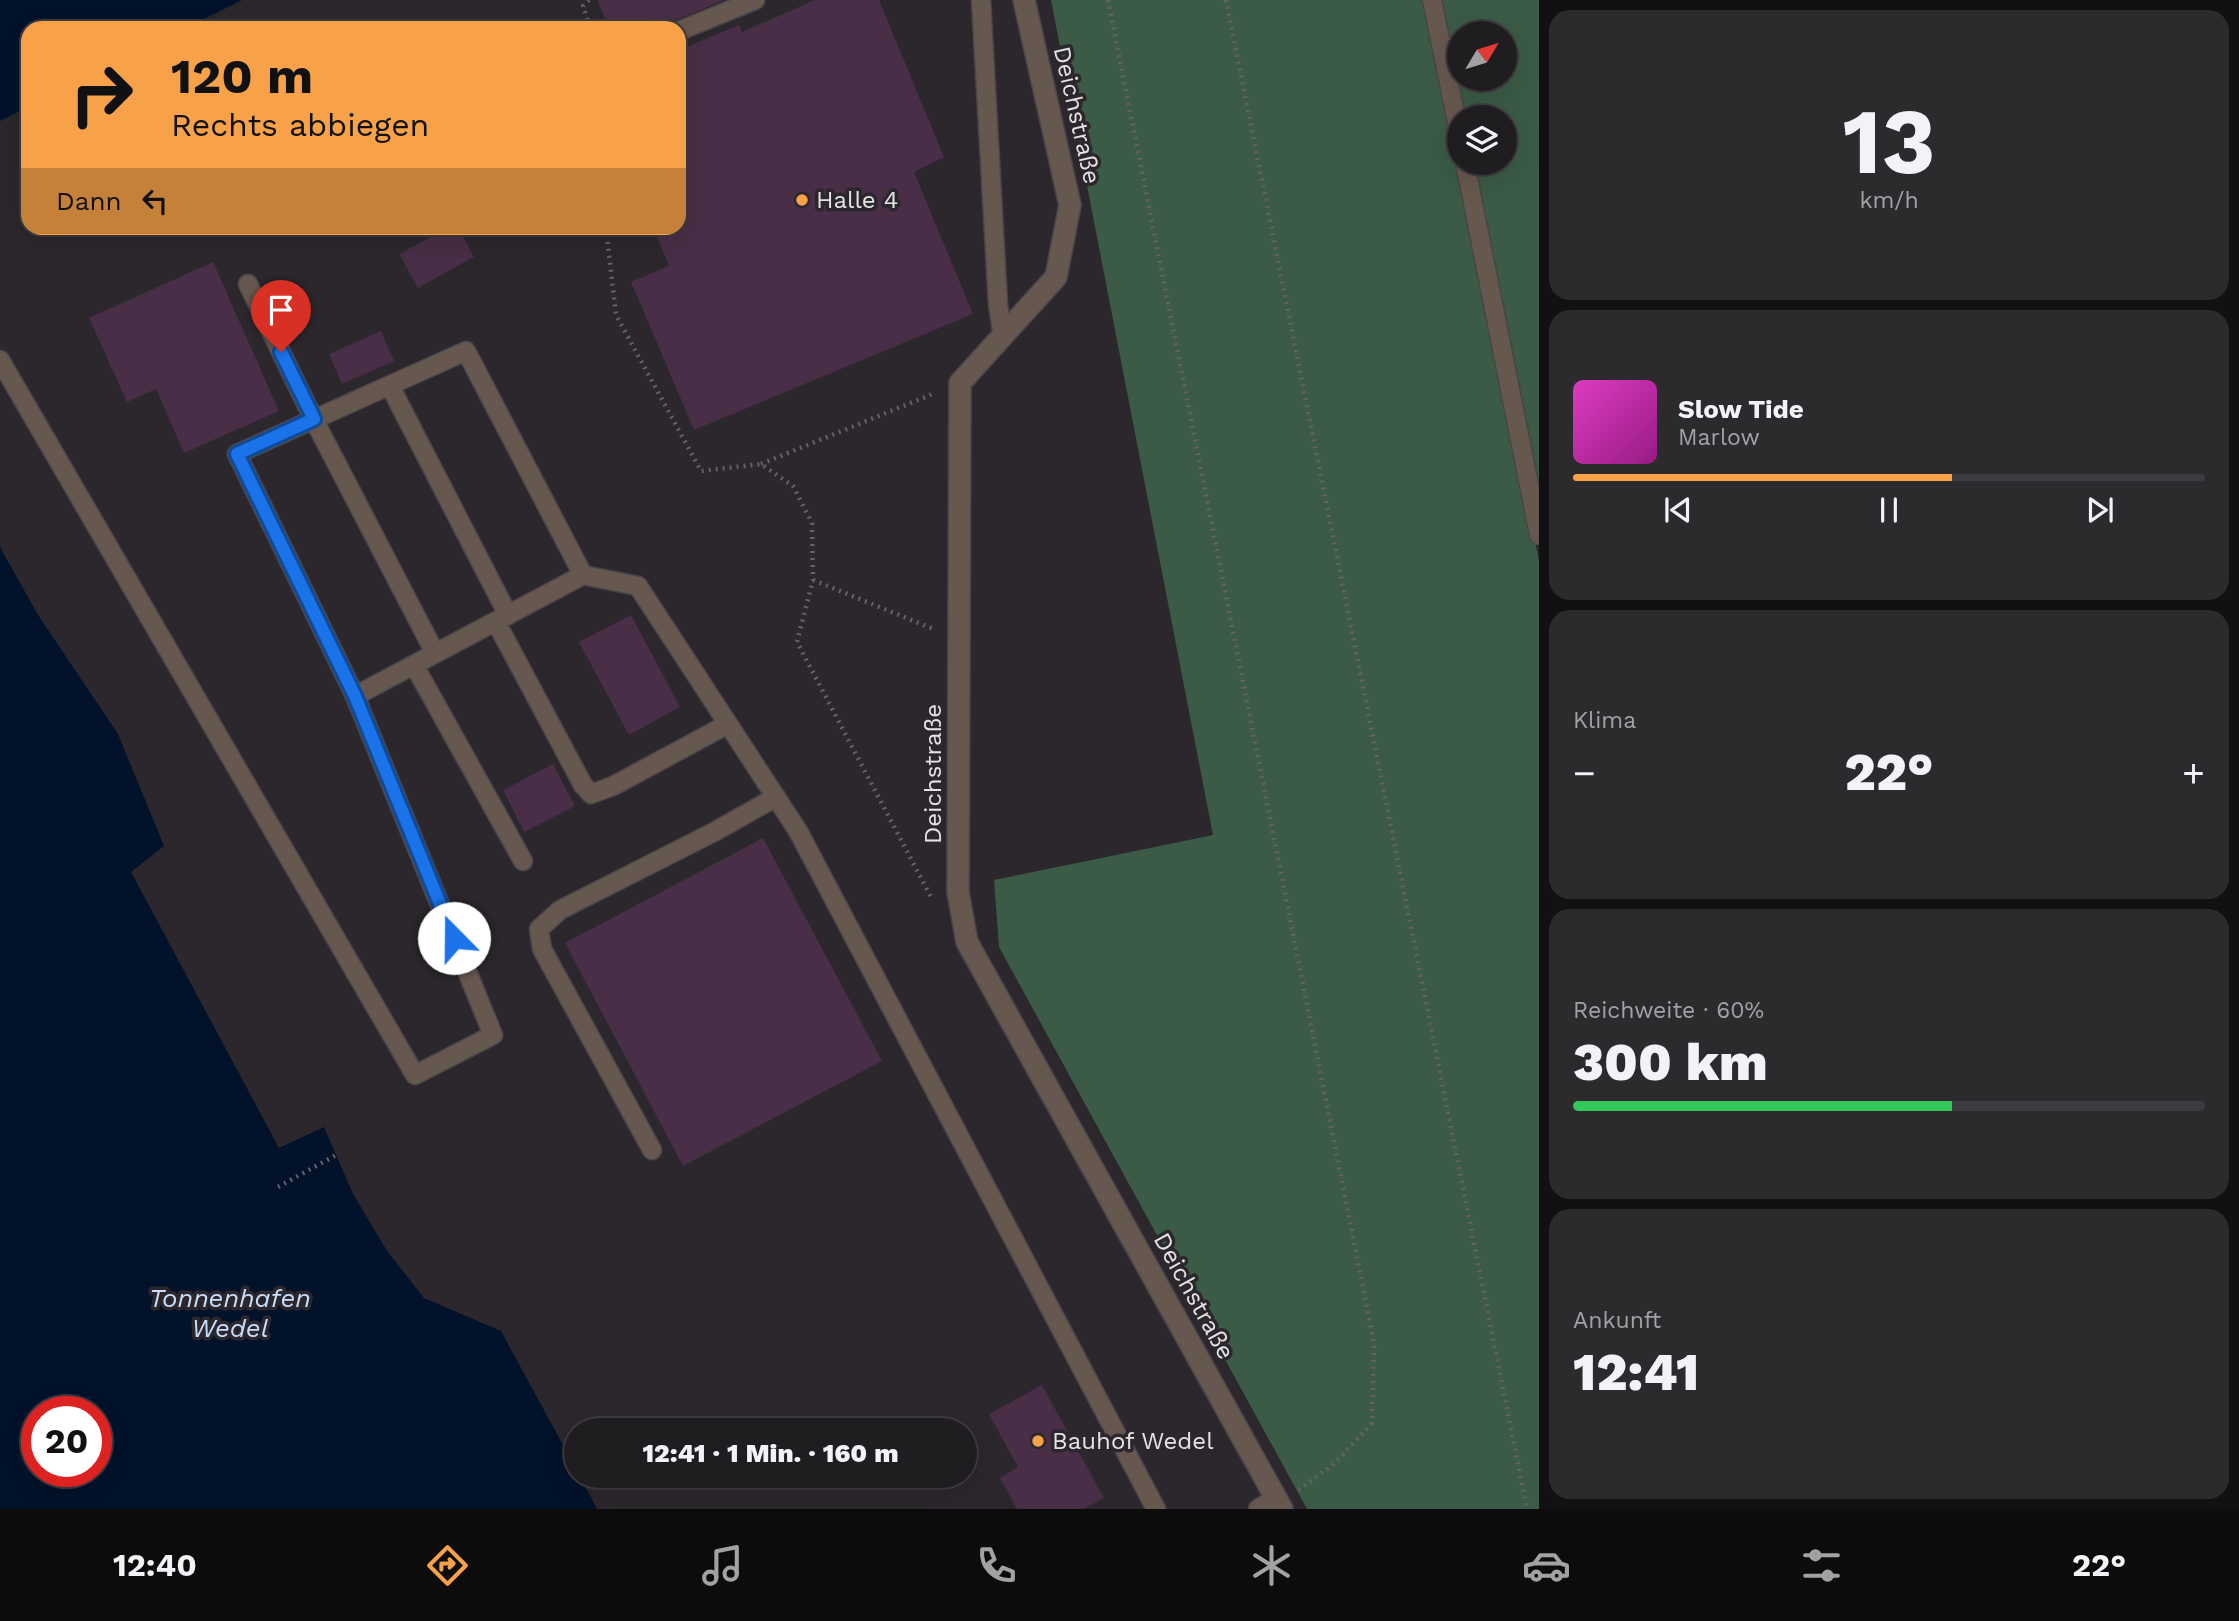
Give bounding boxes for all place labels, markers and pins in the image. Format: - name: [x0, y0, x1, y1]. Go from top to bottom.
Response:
- place label: Halle 4: [816, 186, 898, 214]
- marker: Halle 4: [794, 192, 810, 208]
- pin: [251, 280, 311, 352]
- place label: Bauhof Wedel: [1052, 1427, 1214, 1455]
- marker: Bauhof Wedel: [1030, 1433, 1046, 1449]

